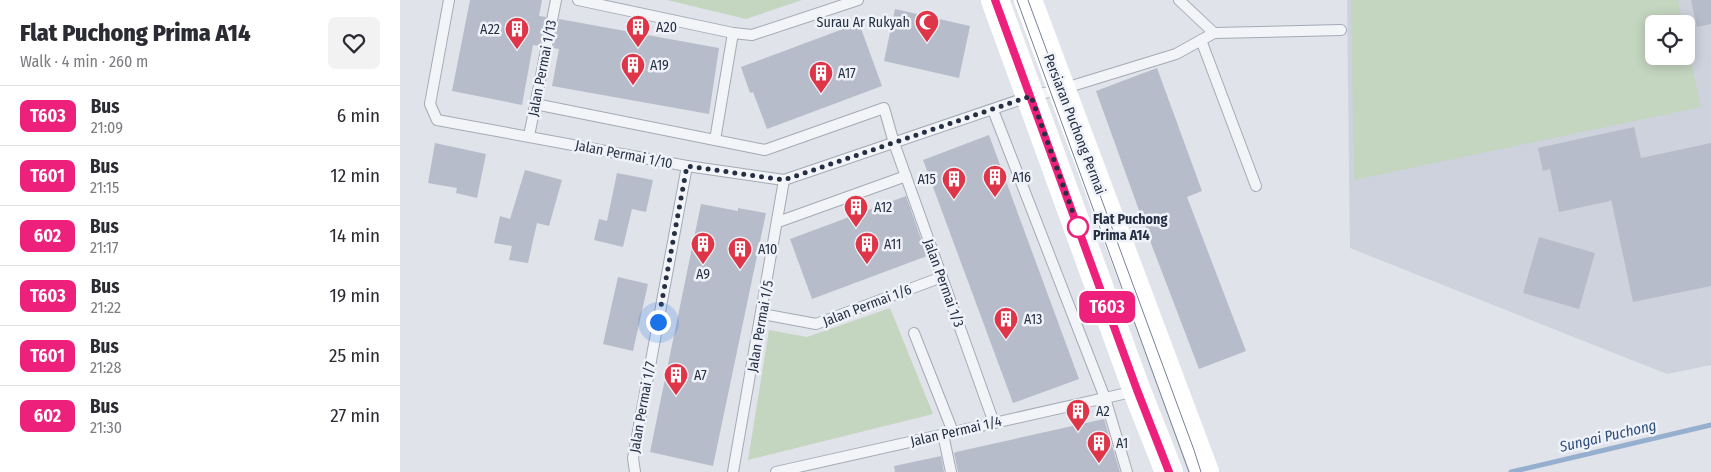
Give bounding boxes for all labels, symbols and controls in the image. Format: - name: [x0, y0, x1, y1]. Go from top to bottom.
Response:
- mosque icon: Surau Ar Rukyah: [914, 9, 940, 43]
- building icon: A20: [625, 14, 651, 48]
- place label: Surau Ar Rukyah: [817, 14, 910, 31]
- map controls: [1645, 15, 1695, 65]
- button: locate: [1645, 15, 1695, 65]
- building icon: A22: [504, 16, 530, 50]
- button: heart: [328, 17, 380, 69]
- street label: Jalan Permai 1/13: [525, 18, 560, 118]
- text: Flat Puchong Prima A14: [20, 19, 251, 47]
- place label: A20: [656, 19, 677, 36]
- place label: A22: [480, 21, 500, 38]
- text: Walk · 4 min · 260 m: [20, 52, 148, 71]
- building icon: A19: [620, 52, 646, 86]
- street label: Persiaran Puchong Permai: [1040, 52, 1109, 197]
- place label: A19: [650, 57, 669, 74]
- building icon: A17: [808, 60, 834, 94]
- place label: A17: [838, 65, 856, 82]
- text: Bus: [91, 95, 120, 118]
- text: 6 min: [337, 104, 380, 127]
- text: T603: [30, 105, 66, 127]
- text: 21:09: [91, 118, 123, 137]
- street label: Jalan Permai 1/10: [574, 137, 674, 172]
- text: Bus: [90, 155, 119, 178]
- text: 12 min: [330, 164, 380, 187]
- building icon: A16: [982, 164, 1008, 198]
- text: T601: [30, 165, 65, 187]
- building icon: A15: [941, 166, 967, 200]
- place label: A16: [1012, 169, 1031, 186]
- place label: A15: [917, 171, 936, 188]
- text: 21:15: [90, 178, 119, 197]
- building icon: A12: [843, 194, 869, 228]
- place label: A12: [874, 199, 892, 216]
- place label: Flat Puchong Prima A14: [1093, 211, 1167, 244]
- text: Bus: [90, 215, 119, 238]
- marker: Flat Puchong Prima A14: [1067, 216, 1089, 238]
- text: 14 min: [330, 224, 380, 247]
- text: 602: [34, 225, 61, 247]
- building icon: A9: [690, 231, 716, 265]
- building icon: A11: [854, 231, 880, 265]
- building icon: A10: [727, 236, 753, 270]
- place label: A11: [884, 236, 901, 253]
- street label: Jalan Permai 1/3: [920, 237, 967, 330]
- text: 21:17: [90, 238, 118, 257]
- place label: A10: [758, 241, 777, 258]
- place label: A9: [696, 266, 710, 283]
- text: Bus: [91, 275, 120, 298]
- street label: Jalan Permai 1/5: [744, 279, 777, 373]
- street label: Jalan Permai 1/6: [821, 281, 914, 330]
- text: 19 min: [329, 284, 380, 307]
- text: T603: [30, 285, 66, 307]
- line badge: T603: [1072, 291, 1142, 323]
- text: T603: [1089, 296, 1125, 318]
- text: 21:22: [91, 298, 121, 317]
- building icon: A13: [993, 306, 1019, 340]
- your location: [646, 310, 671, 335]
- place label: A13: [1024, 311, 1042, 328]
- text: Bus: [90, 335, 119, 358]
- text: 25 min: [329, 344, 380, 367]
- text: T601: [30, 345, 65, 367]
- text: 21:28: [90, 358, 121, 377]
- street label: Jalan Permai 1/7: [626, 360, 659, 454]
- building icon: A7: [663, 362, 689, 396]
- place label: A7: [694, 367, 707, 384]
- text: Bus: [90, 395, 119, 418]
- building icon: A2: [1065, 398, 1091, 432]
- place label: A2: [1096, 403, 1110, 420]
- text: 27 min: [330, 404, 380, 427]
- text: 602: [34, 405, 61, 427]
- street label: Jalan Permai 1/4: [909, 413, 1004, 450]
- water label: Sungai Puchong: [1557, 416, 1658, 456]
- text: 21:30: [90, 418, 122, 437]
- building icon: A1: [1086, 430, 1112, 464]
- place label: A1: [1116, 435, 1128, 452]

